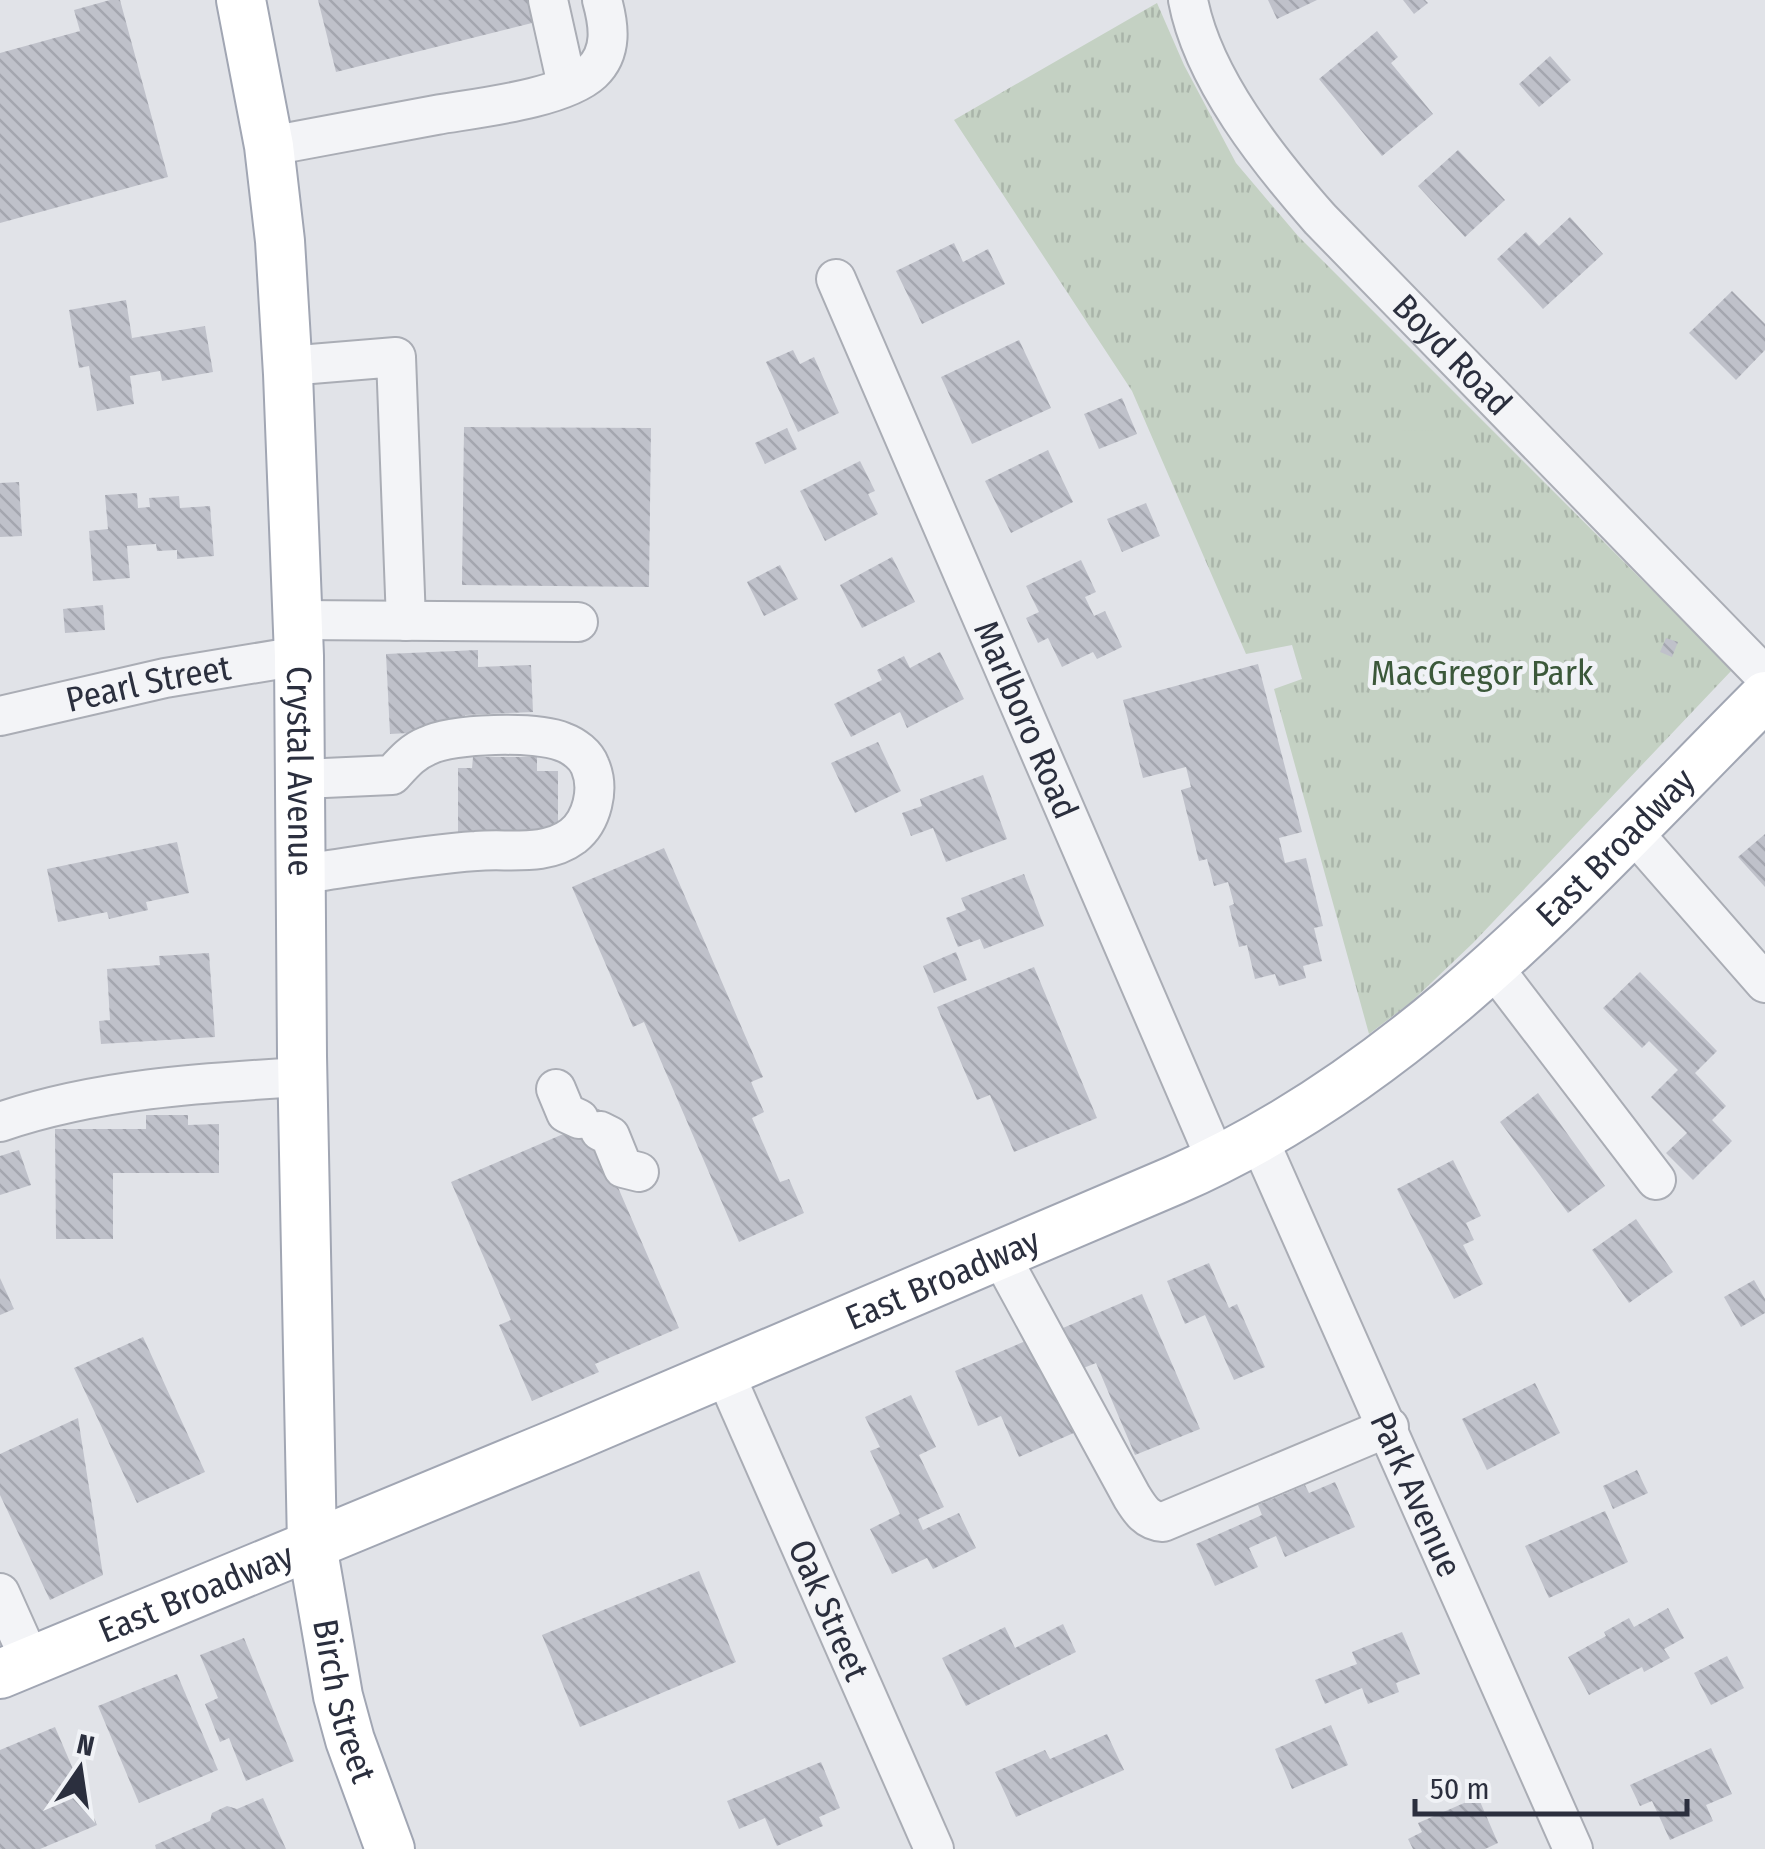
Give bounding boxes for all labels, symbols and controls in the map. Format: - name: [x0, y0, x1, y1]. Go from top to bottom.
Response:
- street label: Boyd Road: [1384, 285, 1520, 424]
- street label: Marlboro Road: [965, 615, 1087, 825]
- street label: Pearl Street: [62, 646, 234, 721]
- park label: MacGregor Park: [1371, 652, 1594, 694]
- street label: Crystal Avenue: [278, 666, 322, 877]
- street label: East Broadway: [1528, 759, 1703, 935]
- street label: East Broadway: [839, 1219, 1046, 1339]
- street label: Park Avenue: [1361, 1406, 1471, 1584]
- street label: Oak Street: [779, 1533, 878, 1687]
- street label: East Broadway: [92, 1534, 300, 1652]
- street label: Birch Street: [304, 1616, 385, 1789]
- north arrow: [30, 1719, 130, 1819]
- text: N: [74, 1727, 97, 1763]
- scale bar: [1415, 1754, 1688, 1816]
- text: 50 m: [1430, 1771, 1490, 1807]

